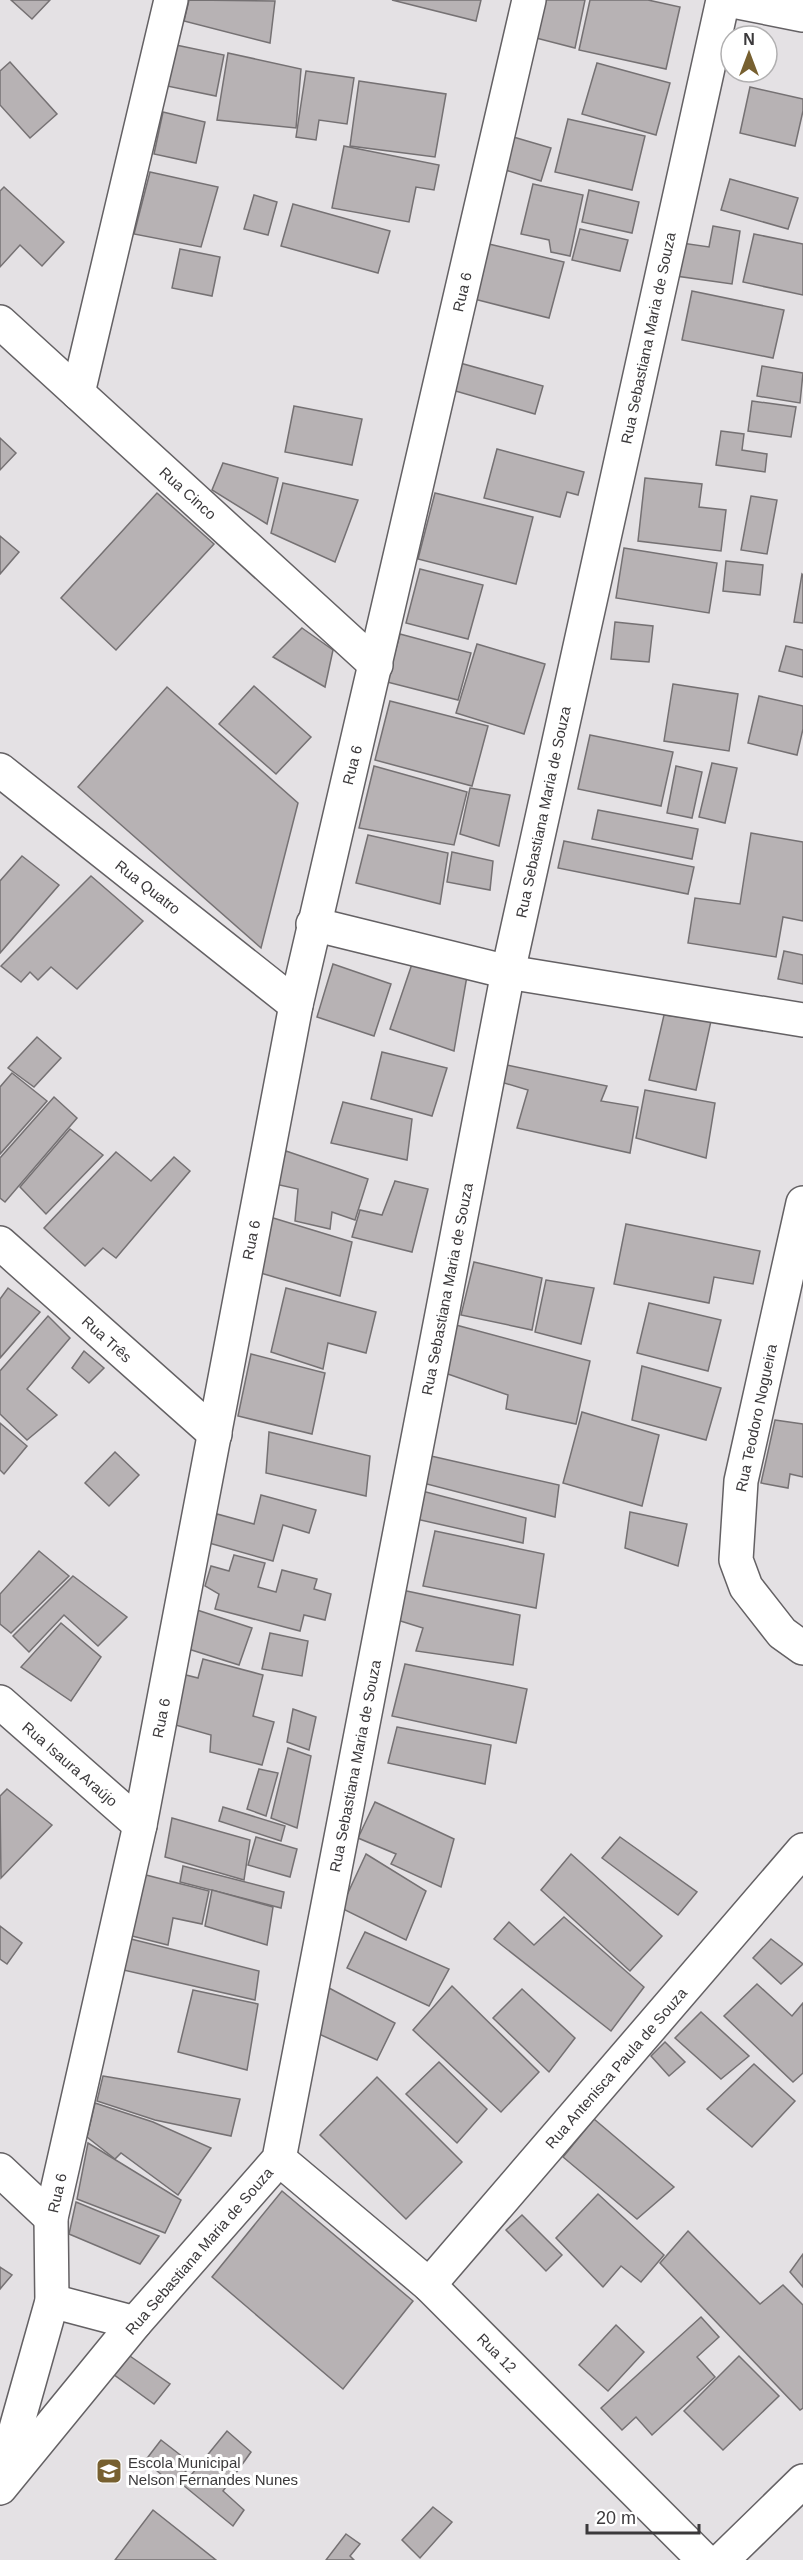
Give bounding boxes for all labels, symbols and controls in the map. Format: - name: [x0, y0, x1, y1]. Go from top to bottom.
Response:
- north arrow: [719, 24, 779, 84]
- text: N: [743, 31, 755, 48]
- street label: Rua Sebastiana Maria de Souza: [617, 230, 679, 445]
- street label: Rua 6: [449, 271, 475, 313]
- street label: Rua Cinco: [156, 463, 220, 523]
- street label: Rua Sebastiana Maria de Souza: [512, 704, 574, 919]
- street label: Rua 6: [339, 744, 365, 786]
- street label: Rua Quatro: [112, 856, 184, 918]
- street label: Rua Sebastiana Maria de Souza: [418, 1181, 476, 1397]
- street label: Rua 6: [239, 1219, 263, 1261]
- street label: Rua Três: [79, 1312, 135, 1366]
- street label: Rua Teodoro Nogueira: [732, 1342, 780, 1493]
- street label: Rua Sebastiana Maria de Souza: [326, 1658, 384, 1874]
- street label: Rua 6: [149, 1697, 173, 1739]
- street label: Rua Isaura Araújo: [19, 1718, 121, 1810]
- street label: Rua Antenisca Paula de Souza: [542, 1984, 691, 2152]
- street label: Rua Sebastiana Maria de Souza: [122, 2163, 277, 2338]
- street label: Rua 6: [44, 2172, 70, 2214]
- street label: Rua 12: [474, 2330, 520, 2376]
- place label: Escola Municipal Nelson Fernandes Nunes: [128, 2454, 298, 2488]
- school or university icon: Escola Municipal Nelson Fernandes Nunes: [94, 2456, 124, 2486]
- scale bar: [587, 2497, 700, 2535]
- text: 20 m: [596, 2508, 636, 2528]

